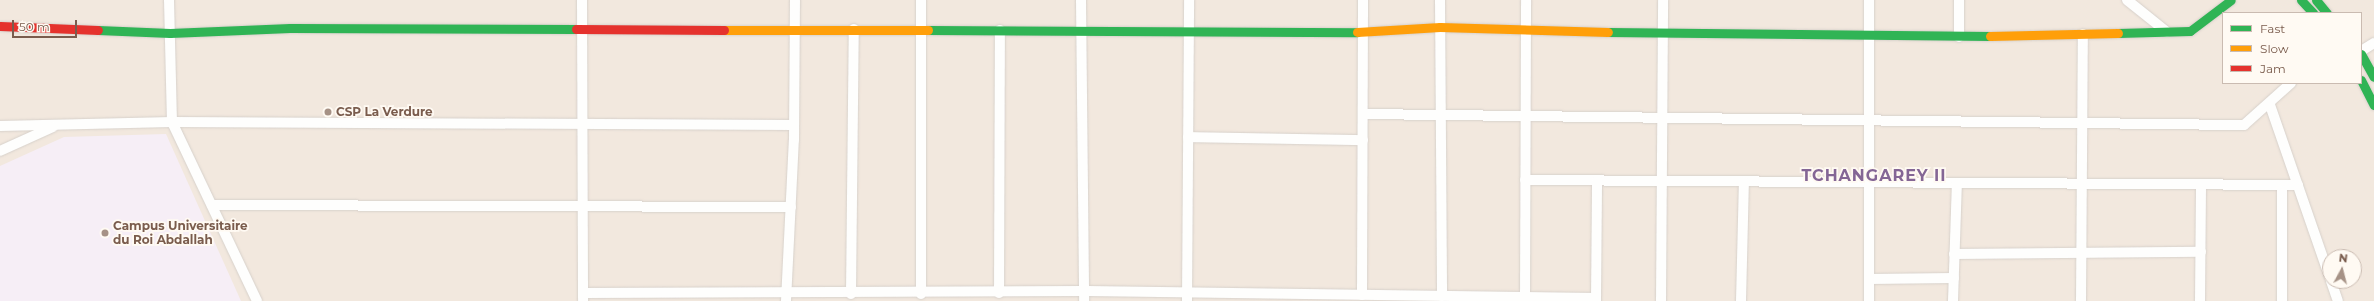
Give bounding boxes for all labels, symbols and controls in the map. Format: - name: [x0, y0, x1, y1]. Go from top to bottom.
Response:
- scale bar: [14, 12, 79, 38]
- legend: [2222, 12, 2362, 84]
- text: 50 m: [19, 19, 50, 34]
- text: Fast: [2260, 21, 2285, 36]
- text: Slow: [2260, 41, 2289, 56]
- text: Jam: [2260, 61, 2286, 76]
- place label: CSP La Verdure: [336, 105, 433, 119]
- marker: CSP La Verdure: [323, 107, 333, 117]
- district label: TCHANGAREY II: [1801, 166, 1947, 186]
- place label: Campus Universitaire du Roi Abdallah: [113, 219, 248, 247]
- marker: Campus Universitaire du Roi Abdallah: [100, 228, 110, 238]
- north arrow: [2322, 249, 2362, 289]
- text: N: [2338, 251, 2349, 266]

